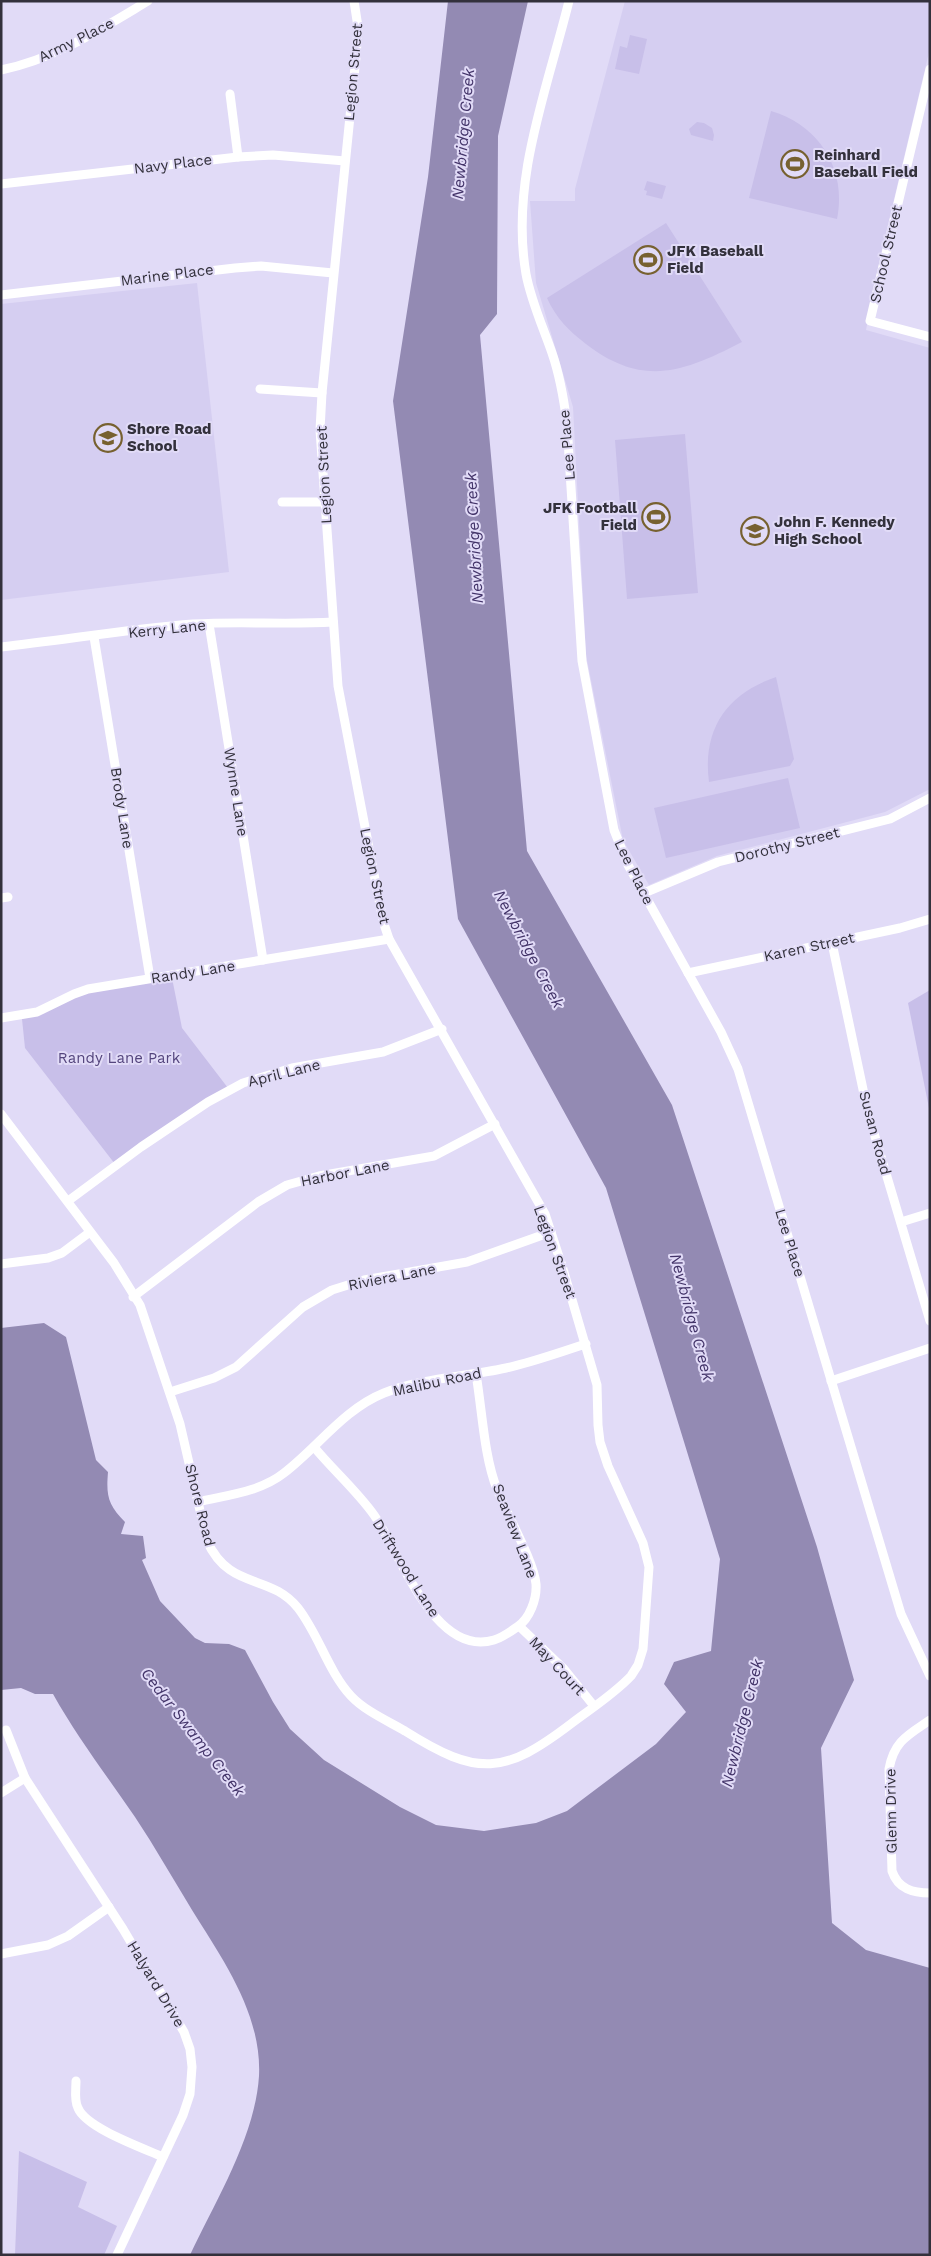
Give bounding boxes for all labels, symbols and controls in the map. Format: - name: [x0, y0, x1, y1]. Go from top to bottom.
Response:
- street label: Army Place: [35, 14, 117, 66]
- street label: Legion Street: [340, 22, 366, 122]
- water label: Newbridge Creek: [448, 67, 478, 200]
- place label: Reinhard Baseball Field: [814, 146, 918, 181]
- sports icon: Reinhard Baseball Field: [780, 149, 810, 179]
- street label: Navy Place: [133, 150, 213, 178]
- street label: School Street: [866, 203, 906, 305]
- place label: JFK Baseball Field: [667, 242, 764, 277]
- sports icon: JFK Baseball Field: [633, 245, 663, 275]
- street label: Marine Place: [119, 260, 215, 290]
- street label: Lee Place: [555, 409, 579, 481]
- place label: Shore Road School: [127, 420, 211, 455]
- school or university icon: Shore Road School: [93, 423, 123, 453]
- street label: Legion Street: [312, 425, 336, 524]
- water label: Newbridge Creek: [461, 471, 487, 604]
- place label: JFK Football Field: [543, 499, 637, 534]
- sports icon: JFK Football Field: [641, 502, 671, 532]
- place label: John F. Kennedy High School: [774, 513, 895, 548]
- school or university icon: John F. Kennedy High School: [740, 516, 770, 546]
- street label: Kerry Lane: [127, 616, 207, 642]
- street label: Wynne Lane: [220, 746, 252, 838]
- street label: Brody Lane: [107, 766, 137, 850]
- street label: Dorothy Street: [733, 823, 842, 867]
- street label: Legion Street: [356, 826, 394, 926]
- street label: Lee Place: [610, 836, 658, 908]
- water label: Newbridge Creek: [490, 887, 569, 1012]
- street label: Karen Street: [762, 928, 857, 965]
- street label: Randy Lane: [150, 956, 236, 988]
- park label: Randy Lane Park: [58, 1049, 181, 1067]
- street label: April Lane: [246, 1055, 322, 1091]
- street label: Susan Road: [855, 1089, 895, 1177]
- street label: Harbor Lane: [299, 1156, 391, 1190]
- street label: Legion Street: [530, 1203, 580, 1302]
- street label: Lee Place: [771, 1207, 809, 1279]
- water label: Newbridge Creek: [666, 1251, 718, 1384]
- street label: Riviera Lane: [347, 1260, 437, 1294]
- street label: Malibu Road: [391, 1364, 483, 1400]
- street label: Shore Road: [181, 1462, 219, 1548]
- street label: Seaview Lane: [489, 1481, 541, 1581]
- street label: Driftwood Lane: [369, 1516, 443, 1620]
- street label: May Court: [525, 1633, 589, 1700]
- water label: Newbridge Creek: [717, 1656, 767, 1789]
- water label: Cedar Swamp Creek: [137, 1664, 250, 1801]
- street label: Glenn Drive: [881, 1768, 901, 1854]
- street label: Halyard Drive: [123, 1938, 189, 2030]

